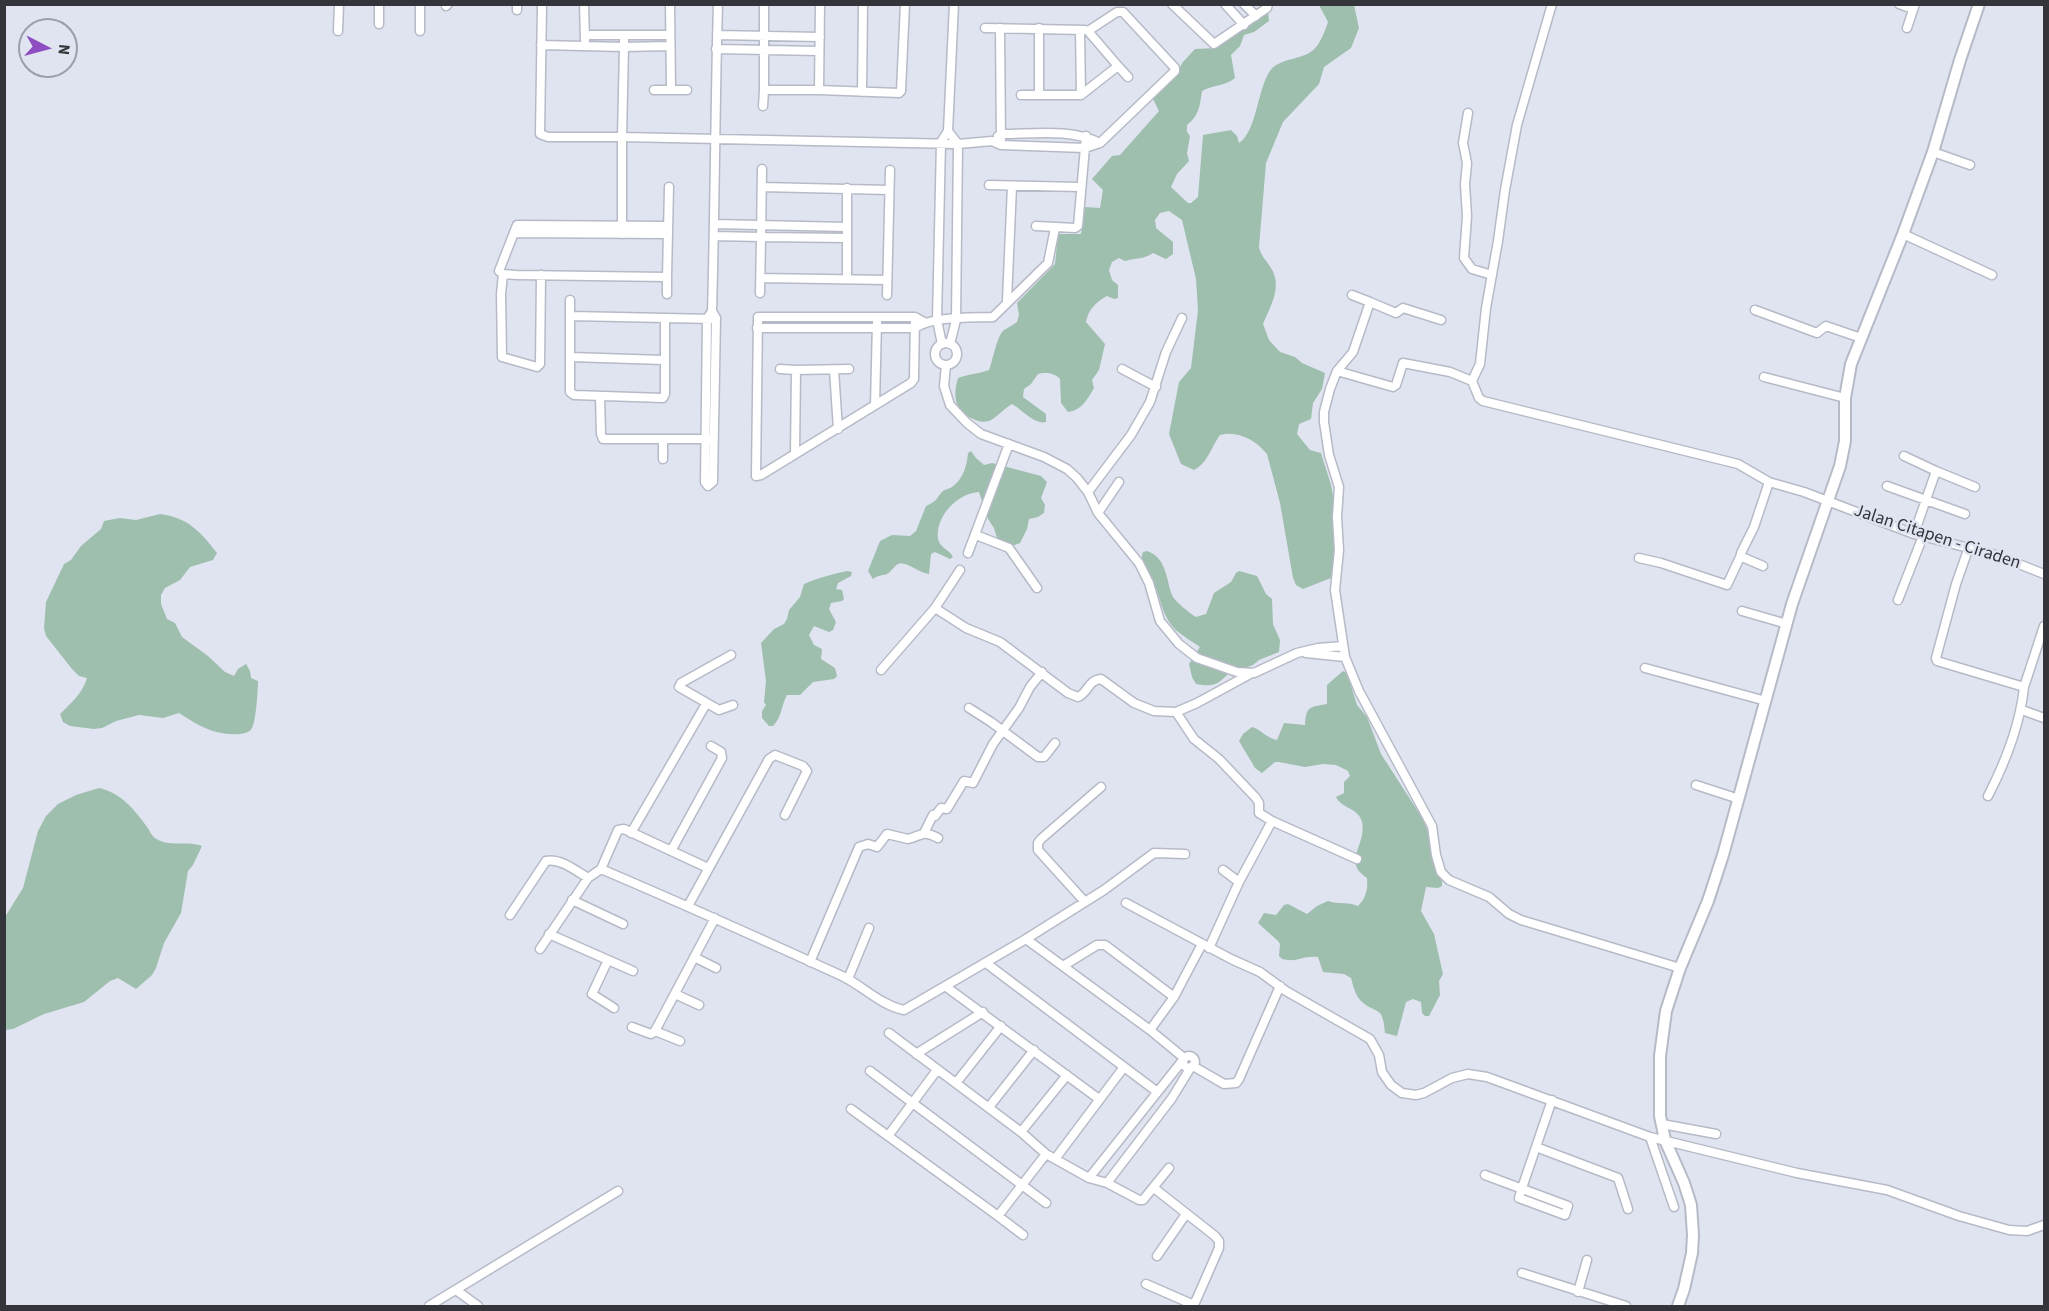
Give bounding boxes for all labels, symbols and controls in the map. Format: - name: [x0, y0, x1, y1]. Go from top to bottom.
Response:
- north arrow: [18, 18, 78, 78]
- text: N: [52, 43, 75, 56]
- street label: Jalan Citapen - Ciraden: [1851, 501, 2023, 575]

